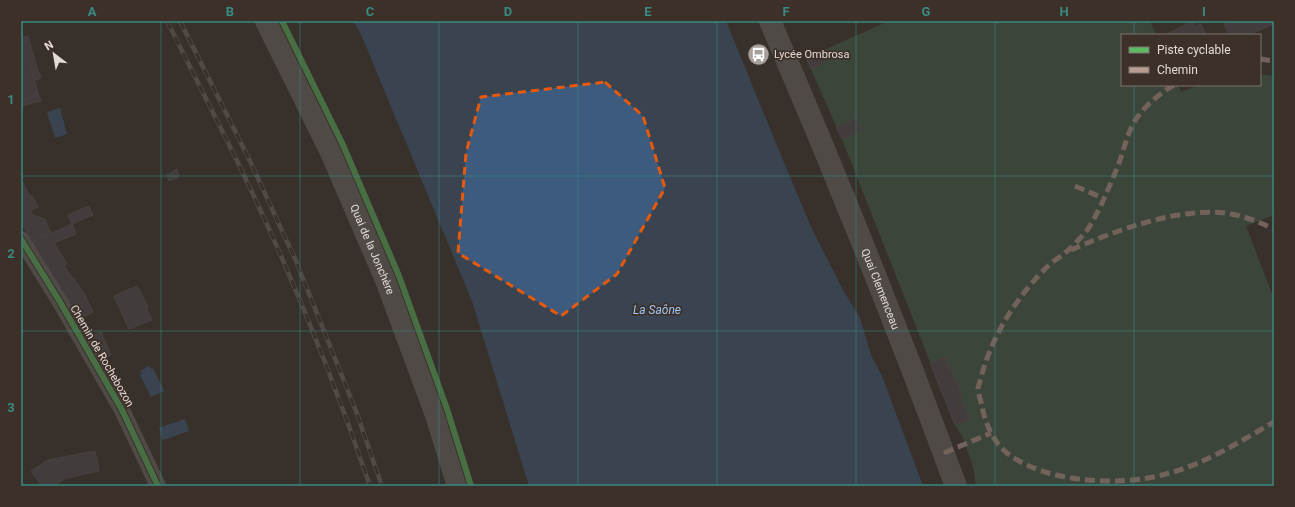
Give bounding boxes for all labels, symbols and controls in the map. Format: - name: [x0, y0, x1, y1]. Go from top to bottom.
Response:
- text: A: [88, 4, 97, 19]
- text: B: [226, 4, 234, 19]
- text: C: [366, 4, 375, 19]
- text: D: [504, 4, 512, 19]
- text: E: [644, 4, 652, 19]
- text: F: [782, 4, 790, 19]
- text: G: [922, 4, 931, 19]
- text: H: [1059, 4, 1069, 19]
- text: I: [1202, 4, 1206, 19]
- north arrow: [34, 34, 74, 74]
- legend: [1121, 34, 1261, 86]
- text: N: [42, 38, 56, 53]
- bus stop icon: Lycée Ombrosa: [746, 41, 772, 67]
- text: Piste cyclable: [1157, 43, 1231, 57]
- place label: Lycée Ombrosa: [774, 48, 849, 61]
- text: Chemin: [1157, 63, 1198, 77]
- text: 1: [7, 92, 15, 107]
- street label: Quai de la Jonchère: [348, 202, 397, 296]
- text: 2: [7, 246, 15, 261]
- street label: Quai Clemenceau: [859, 247, 902, 331]
- street label: Chemin de Rochebozon: [67, 303, 137, 409]
- water label: La Saône: [633, 303, 681, 317]
- text: 3: [7, 400, 15, 415]

